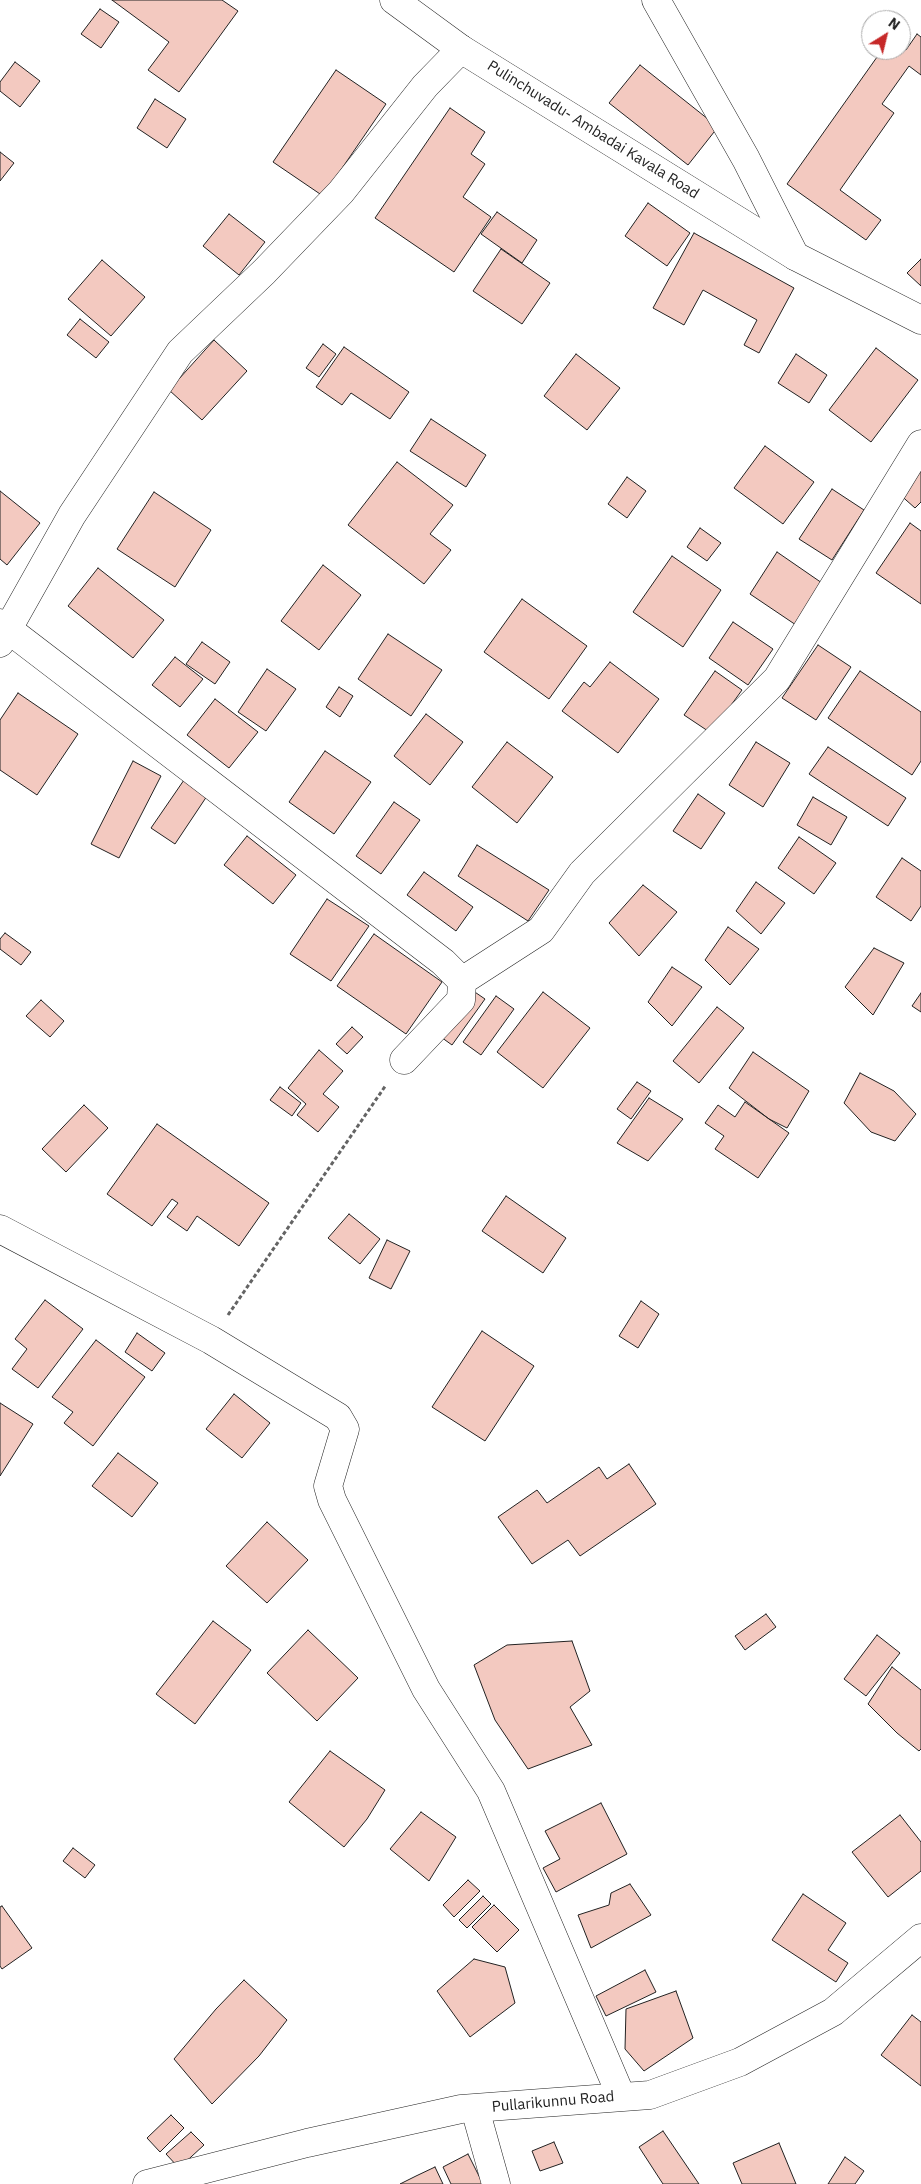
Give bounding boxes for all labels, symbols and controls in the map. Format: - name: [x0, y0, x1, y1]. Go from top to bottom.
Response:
- north arrow: [861, 10, 911, 60]
- text: N: [885, 13, 904, 34]
- street label: Pulinchuvadu- Ambadai Kavala Road: [484, 57, 702, 203]
- street label: Pullarikunnu Road: [491, 2088, 615, 2116]

